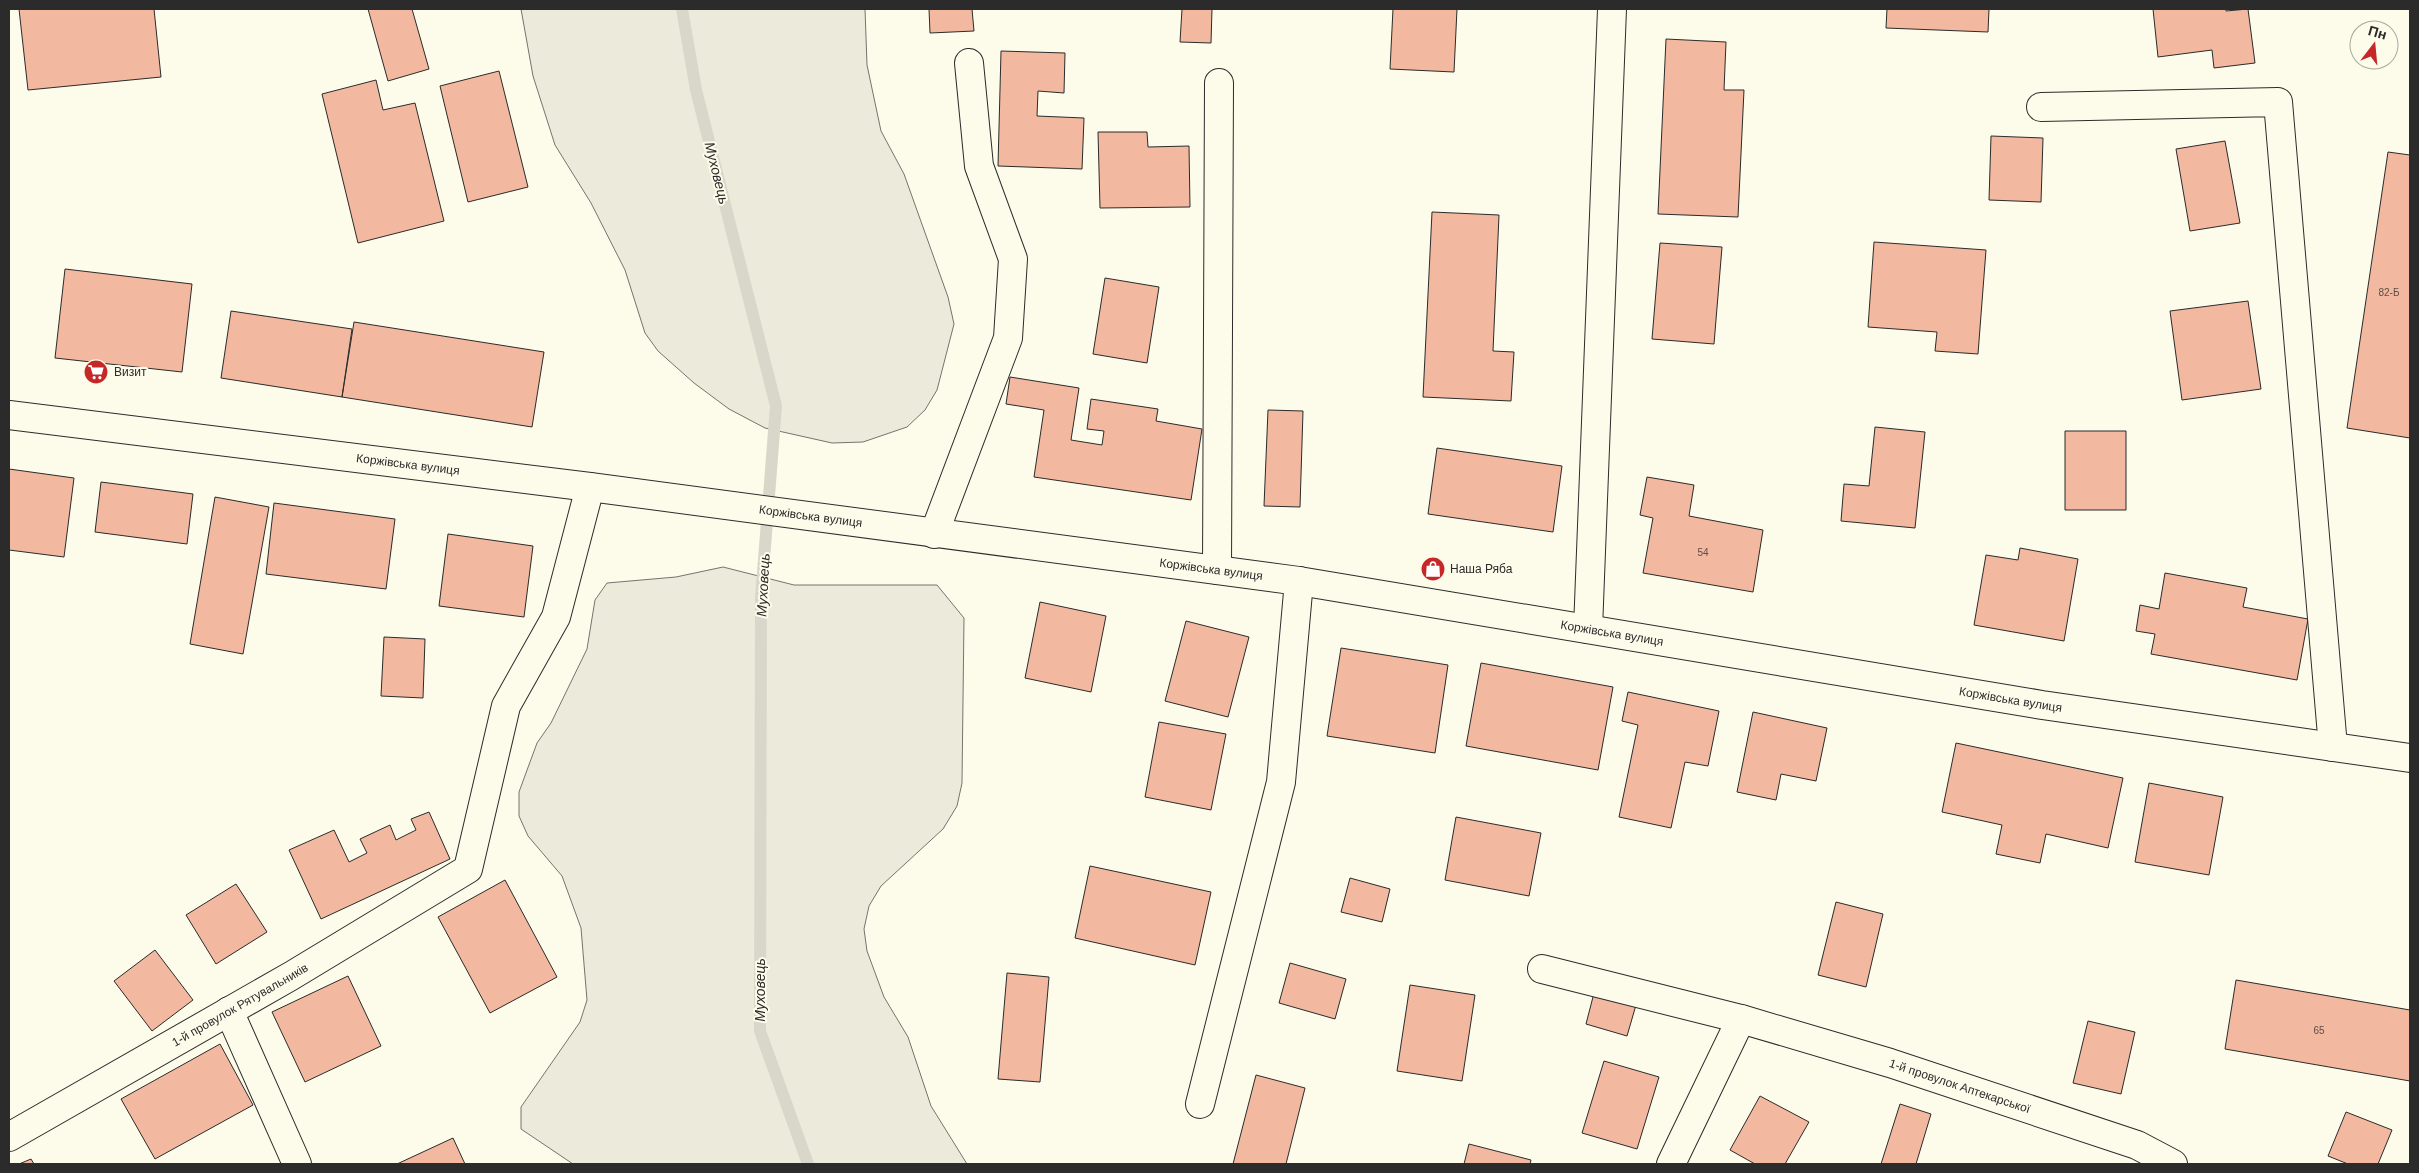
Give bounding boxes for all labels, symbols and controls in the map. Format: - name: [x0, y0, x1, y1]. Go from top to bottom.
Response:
- north arrow: [2349, 20, 2399, 70]
- text: Пн: [2366, 22, 2389, 43]
- water label: Муховець: [702, 140, 732, 206]
- house number: 82-Б: [2378, 287, 2400, 298]
- supermarket icon: Визит: [83, 359, 109, 385]
- place label: Визит: [114, 365, 147, 379]
- street label: Коржівська вулиця: [355, 451, 460, 478]
- street label: Коржівська вулиця: [758, 502, 863, 530]
- house number: 54: [1697, 547, 1709, 558]
- water label: Муховець: [753, 553, 773, 617]
- street label: Коржівська вулиця: [1159, 556, 1264, 583]
- shop icon: Наша Ряба: [1420, 556, 1446, 582]
- place label: Наша Ряба: [1450, 562, 1513, 576]
- street label: Коржівська вулиця: [1560, 618, 1665, 649]
- street label: Коржівська вулиця: [1958, 684, 2063, 715]
- water label: Муховець: [752, 958, 768, 1022]
- street label: 1-й провулок Рятувальників: [169, 960, 310, 1049]
- house number: 65: [2313, 1025, 2325, 1036]
- street label: 1-й провулок Аптекарської: [1887, 1056, 2033, 1116]

